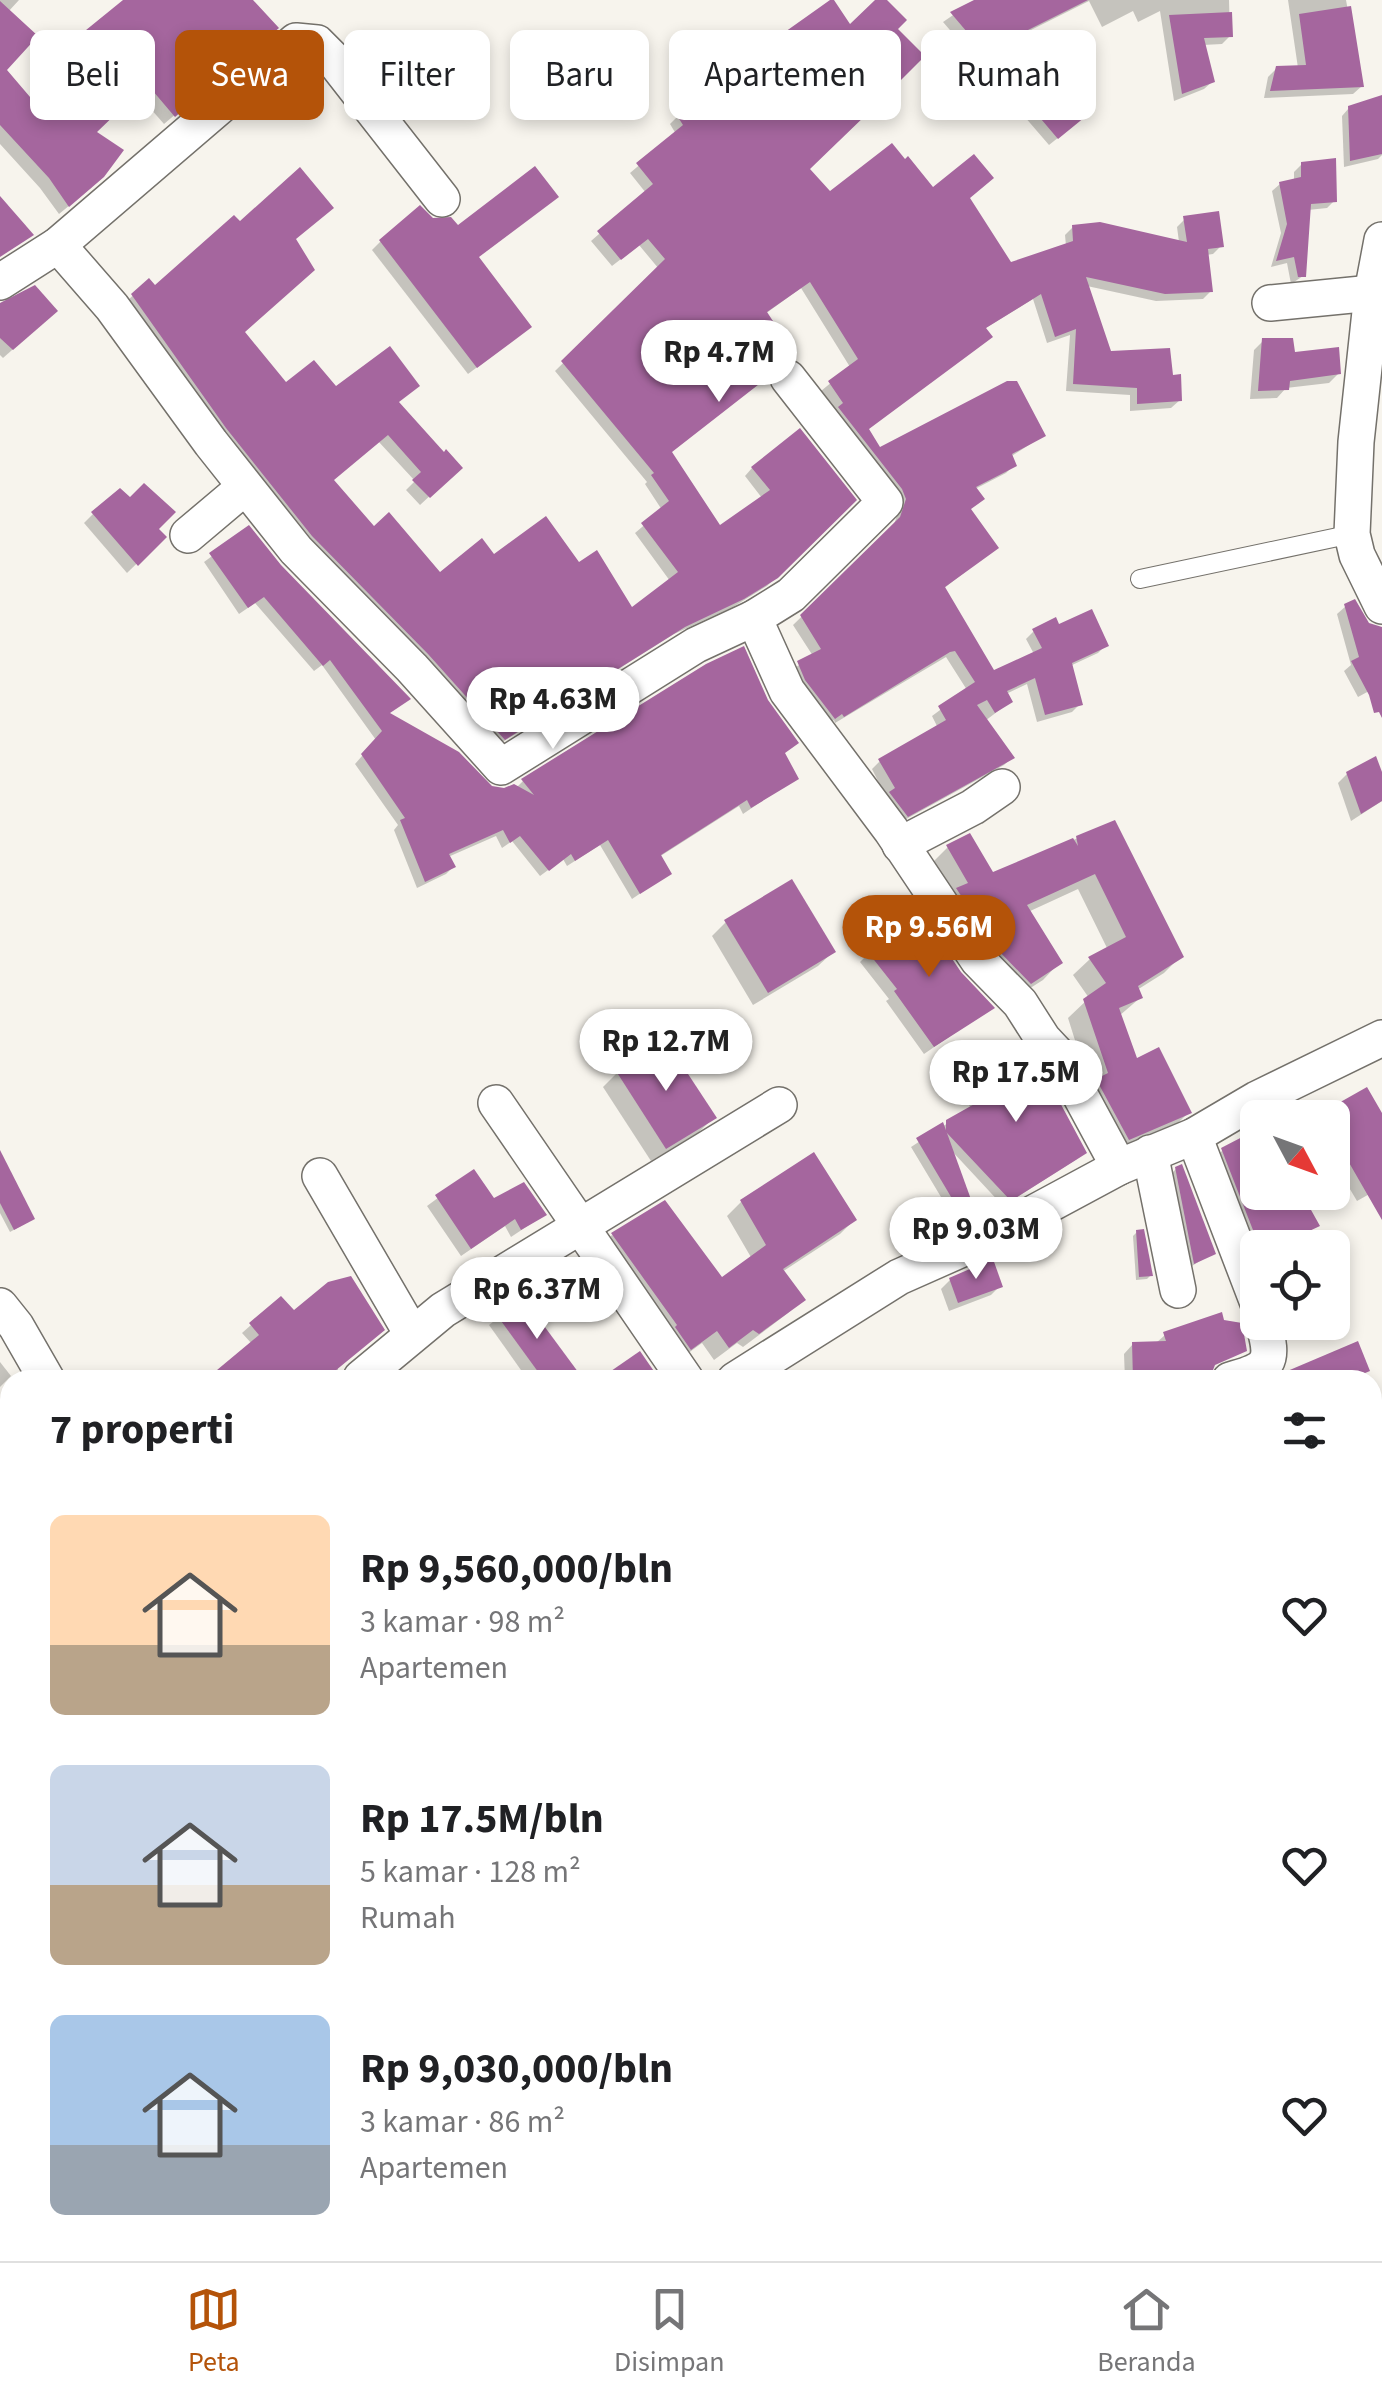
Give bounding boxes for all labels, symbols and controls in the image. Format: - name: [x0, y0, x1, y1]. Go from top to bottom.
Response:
- chip: Beli: [30, 30, 155, 120]
- chip: Sewa: [175, 30, 324, 120]
- chip: Filter: [344, 30, 490, 120]
- chip: Baru: [510, 30, 649, 120]
- chip: Apartemen: [669, 30, 901, 120]
- chip: Rumah: [921, 30, 1096, 120]
- pin: Rp 4.7M: [627, 320, 811, 405]
- text: Rp 4.7M: [663, 329, 775, 375]
- pin: Rp 4.63M: [450, 667, 656, 752]
- text: Rp 4.63M: [488, 676, 618, 722]
- pin: Rp 9.56M: [826, 895, 1032, 980]
- text: Rp 9.56M: [864, 904, 994, 950]
- pin: Rp 12.7M: [563, 1009, 769, 1094]
- text: Rp 12.7M: [601, 1018, 731, 1064]
- pin: Rp 17.5M: [913, 1040, 1119, 1125]
- text: Rp 17.5M: [951, 1049, 1081, 1095]
- north arrow: [1240, 1100, 1350, 1210]
- map controls: [1240, 1100, 1350, 1340]
- pin: Rp 9.03M: [873, 1197, 1079, 1282]
- text: Rp 9.03M: [911, 1206, 1041, 1252]
- button: locate: [1240, 1230, 1350, 1340]
- pin: Rp 6.37M: [434, 1257, 640, 1342]
- text: Rp 6.37M: [472, 1266, 602, 1312]
- text: 7 properti: [50, 1400, 234, 1460]
- icon: filters: [1277, 1403, 1332, 1458]
- text: Rp 9,560,000/bln: [360, 1539, 673, 1599]
- icon: home: [130, 1555, 250, 1675]
- icon: heart: [1277, 1588, 1332, 1643]
- text: 3 kamar · 98 m²: [360, 1599, 565, 1645]
- text: Apartemen: [360, 1645, 508, 1691]
- text: Rp 17.5M/bln: [360, 1789, 604, 1849]
- icon: home: [130, 1805, 250, 1925]
- icon: heart: [1277, 1838, 1332, 1893]
- text: 5 kamar · 128 m²: [360, 1849, 581, 1895]
- text: Rumah: [360, 1895, 456, 1941]
- text: Rp 9,030,000/bln: [360, 2039, 673, 2099]
- icon: home: [130, 2055, 250, 2175]
- icon: heart: [1277, 2088, 1332, 2143]
- text: 3 kamar · 86 m²: [360, 2099, 565, 2145]
- text: Apartemen: [360, 2145, 508, 2191]
- tab: Peta: [186, 2282, 241, 2382]
- tab: Disimpan: [614, 2282, 725, 2382]
- tab: Beranda: [1097, 2282, 1196, 2382]

